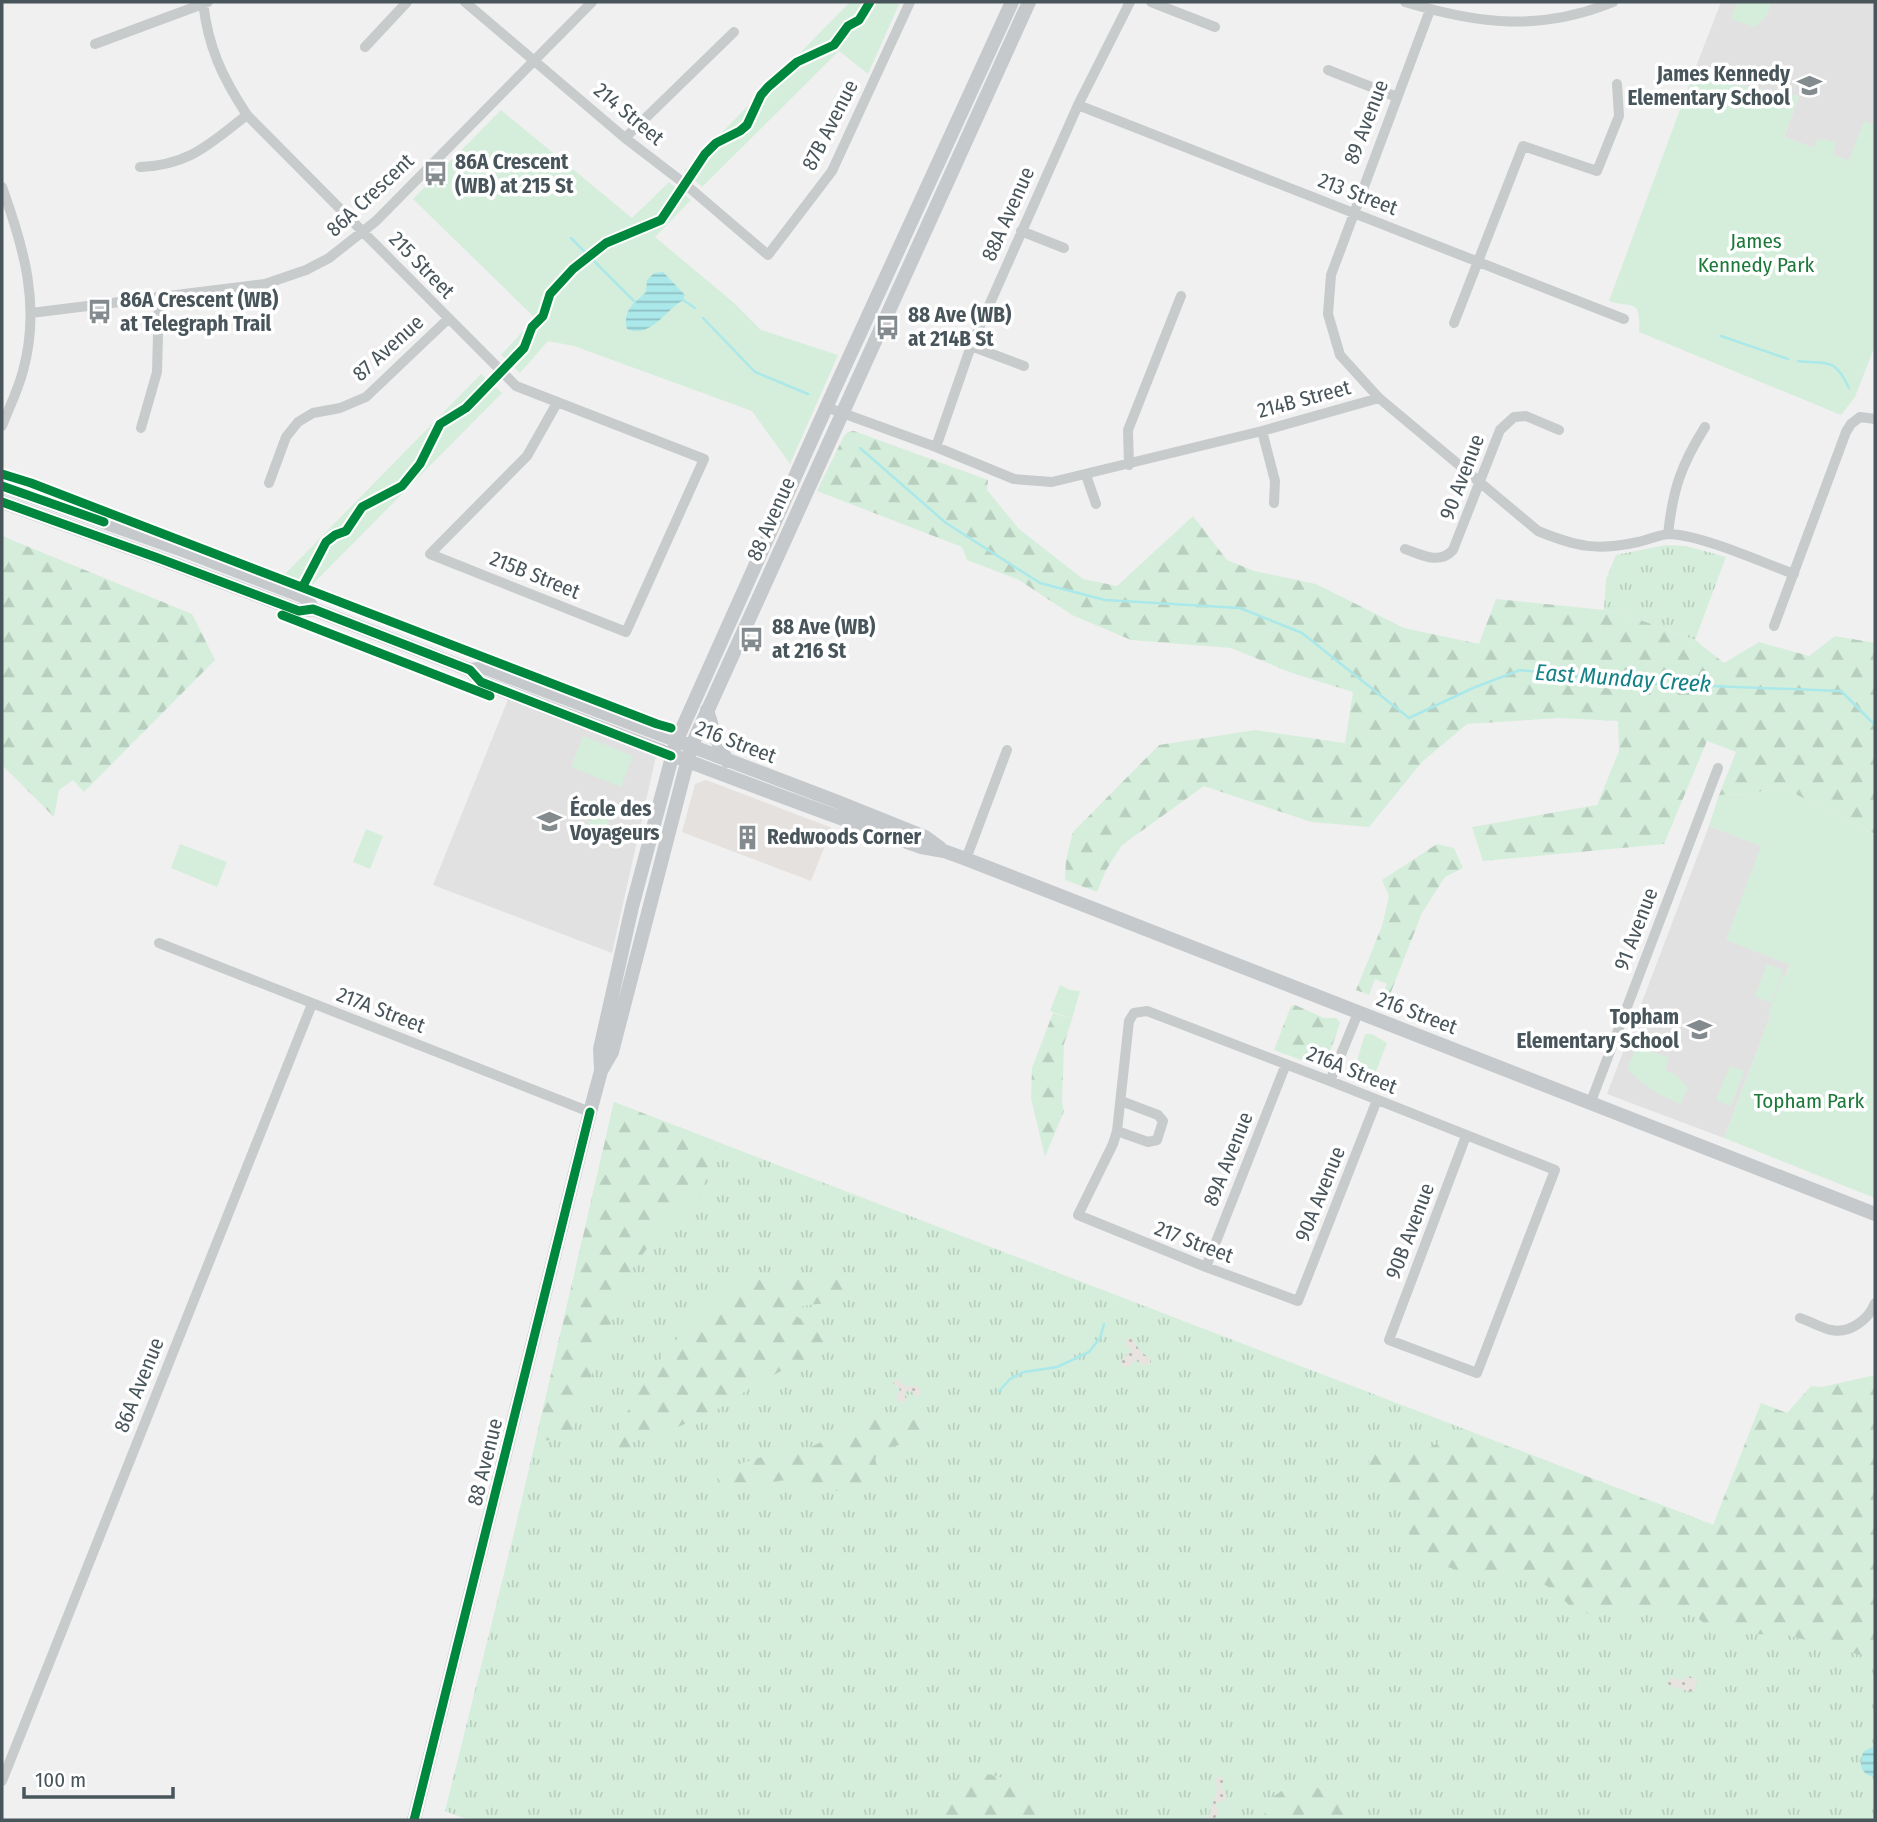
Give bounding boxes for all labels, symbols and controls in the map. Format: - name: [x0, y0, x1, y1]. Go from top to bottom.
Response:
- place label: James Kennedy Elementary School: [1627, 61, 1791, 111]
- school or university icon: James Kennedy Elementary School: [1796, 72, 1824, 100]
- street label: 87B Avenue: [796, 75, 864, 175]
- street label: 89 Avenue: [1338, 76, 1394, 168]
- street label: 214 Street: [589, 77, 670, 151]
- street label: 86A Crescent: [321, 148, 419, 242]
- place label: 86A Crescent (WB) at 215 St: [455, 149, 574, 199]
- bus stop icon: 86A Crescent (WB) at 215 St: [421, 160, 449, 188]
- street label: 88A Avenue: [976, 163, 1040, 265]
- street label: 213 Street: [1315, 167, 1402, 221]
- street label: 215 Street: [384, 226, 460, 304]
- park label: James Kennedy Park: [1698, 228, 1814, 278]
- place label: 86A Crescent (WB) at Telegraph Trail: [120, 287, 278, 337]
- bus stop icon: 86A Crescent (WB) at Telegraph Trail: [86, 298, 114, 326]
- place label: 88 Ave (WB) at 214B St: [908, 302, 1011, 352]
- street label: 87 Avenue: [347, 309, 429, 387]
- bus stop icon: 88 Ave (WB) at 214B St: [874, 313, 902, 341]
- street label: 214B Street: [1255, 374, 1353, 424]
- street label: 90 Avenue: [1434, 431, 1490, 523]
- street label: 88 Avenue: [741, 473, 801, 565]
- street label: 215B Street: [486, 545, 584, 605]
- place label: 88 Ave (WB) at 216 St: [772, 614, 875, 664]
- bus stop icon: 88 Ave (WB) at 216 St: [738, 625, 766, 653]
- water label: East Munday Creek: [1534, 658, 1712, 698]
- street label: 216 Street: [692, 715, 780, 769]
- place label: École des Voyageurs: [569, 795, 660, 846]
- school or university icon: École des Voyageurs: [536, 807, 564, 835]
- building icon: Redwoods Corner: [733, 823, 761, 851]
- place label: Redwoods Corner: [767, 824, 922, 850]
- street label: 91 Avenue: [1608, 884, 1664, 974]
- street label: 217A Street: [333, 981, 429, 1039]
- street label: 216 Street: [1373, 986, 1461, 1040]
- place label: Topham Elementary School: [1516, 1004, 1679, 1054]
- school or university icon: Topham Elementary School: [1685, 1015, 1713, 1043]
- street label: 216A Street: [1303, 1040, 1401, 1100]
- park label: Topham Park: [1754, 1088, 1864, 1114]
- street label: 89A Avenue: [1197, 1108, 1259, 1210]
- street label: 90A Avenue: [1289, 1143, 1351, 1245]
- street label: 90B Avenue: [1380, 1179, 1440, 1283]
- street label: 217 Street: [1151, 1215, 1237, 1269]
- street label: 86A Avenue: [108, 1334, 170, 1436]
- street label: 88 Avenue: [462, 1416, 508, 1508]
- scale bar: [24, 1756, 173, 1800]
- text: 100 m: [35, 1767, 86, 1793]

